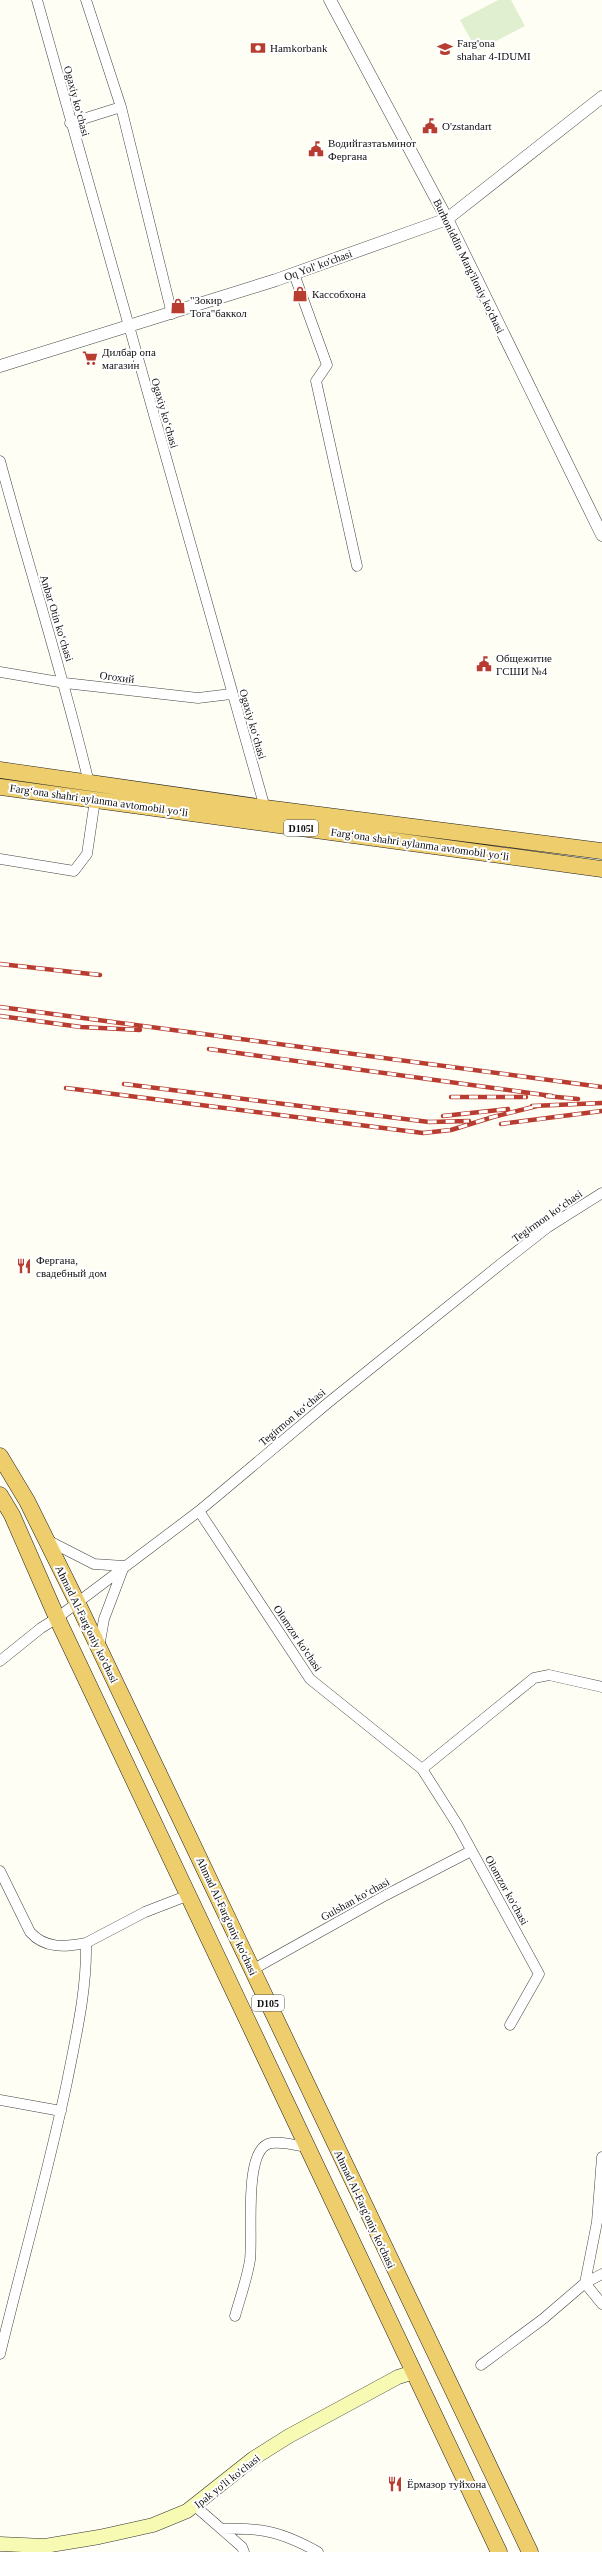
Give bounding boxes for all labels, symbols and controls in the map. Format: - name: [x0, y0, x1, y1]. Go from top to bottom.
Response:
- place label: Farg'ona shahar 4-IDUMI: [457, 37, 531, 62]
- bank icon: Hamkorbank: [249, 39, 267, 57]
- school or university icon: Farg'ona shahar 4-IDUMI: [436, 40, 454, 58]
- place label: Hamkorbank: [270, 42, 328, 54]
- street label: Ogaxiy koʻchasi: [62, 64, 92, 138]
- public building icon: O'zstandart: [421, 117, 439, 135]
- place label: O'zstandart: [442, 120, 492, 132]
- place label: Водийгазтаъминот Фергана: [328, 137, 416, 162]
- public building icon: Водийгазтаъминот Фергана: [307, 140, 325, 158]
- street label: Burhoniddin Marg'iloniy ko'chasi: [431, 197, 507, 335]
- street label: Oq Yol' ko'chasi: [282, 247, 354, 283]
- shop icon: Кассобхона: [291, 285, 309, 303]
- place label: Кассобхона: [312, 288, 366, 300]
- place label: "Зокир Тога"баккол: [190, 294, 247, 319]
- shop icon: "Зокир Тога"баккол: [169, 297, 187, 315]
- place label: Дилбар опа магазин: [102, 346, 156, 371]
- supermarket icon: Дилбар опа магазин: [81, 349, 99, 367]
- street label: Ogaxiy koʻchasi: [149, 377, 181, 449]
- street label: Anbar Otin koʻchasi: [38, 573, 76, 663]
- place label: Общежитие ГСШИ №4: [496, 652, 552, 677]
- public building icon: Общежитие ГСШИ №4: [475, 655, 493, 673]
- street label: Огохий: [99, 669, 135, 685]
- street label: Ogaxiy koʻchasi: [237, 688, 269, 760]
- street label: Fargʻona shahri aylanma avtomobil yoʻli: [9, 782, 189, 818]
- road number: D105l: [284, 820, 318, 836]
- street label: Fargʻona shahri aylanma avtomobil yoʻli: [330, 826, 510, 862]
- street label: Tegirmon koʻchasi: [510, 1187, 584, 1245]
- place label: Фергана, свадебный дом: [36, 1254, 107, 1279]
- restaurant icon: Фергана, свадебный дом: [15, 1257, 33, 1275]
- street label: Tegirmon koʻchasi: [256, 1386, 328, 1448]
- street label: Ahmad Al-Farg'oniy ko'chasi: [53, 1563, 121, 1685]
- street label: Olomzor ko'chasi: [271, 1603, 325, 1673]
- street label: Olomzor ko'chasi: [483, 1853, 531, 1927]
- street label: Ahmad Al-Farg'oniy ko'chasi: [194, 1855, 260, 1977]
- street label: Gulshan koʻchasi: [319, 1875, 391, 1923]
- road number: D105: [252, 1995, 284, 2011]
- street label: Ahmad Al-Farg'oniy ko'chasi: [332, 2148, 398, 2270]
- street label: Ipak yo'li ko'chasi: [192, 2452, 262, 2510]
- restaurant icon: Ёрмазор туйхона: [386, 2475, 404, 2493]
- place label: Ёрмазор туйхона: [407, 2478, 486, 2490]

